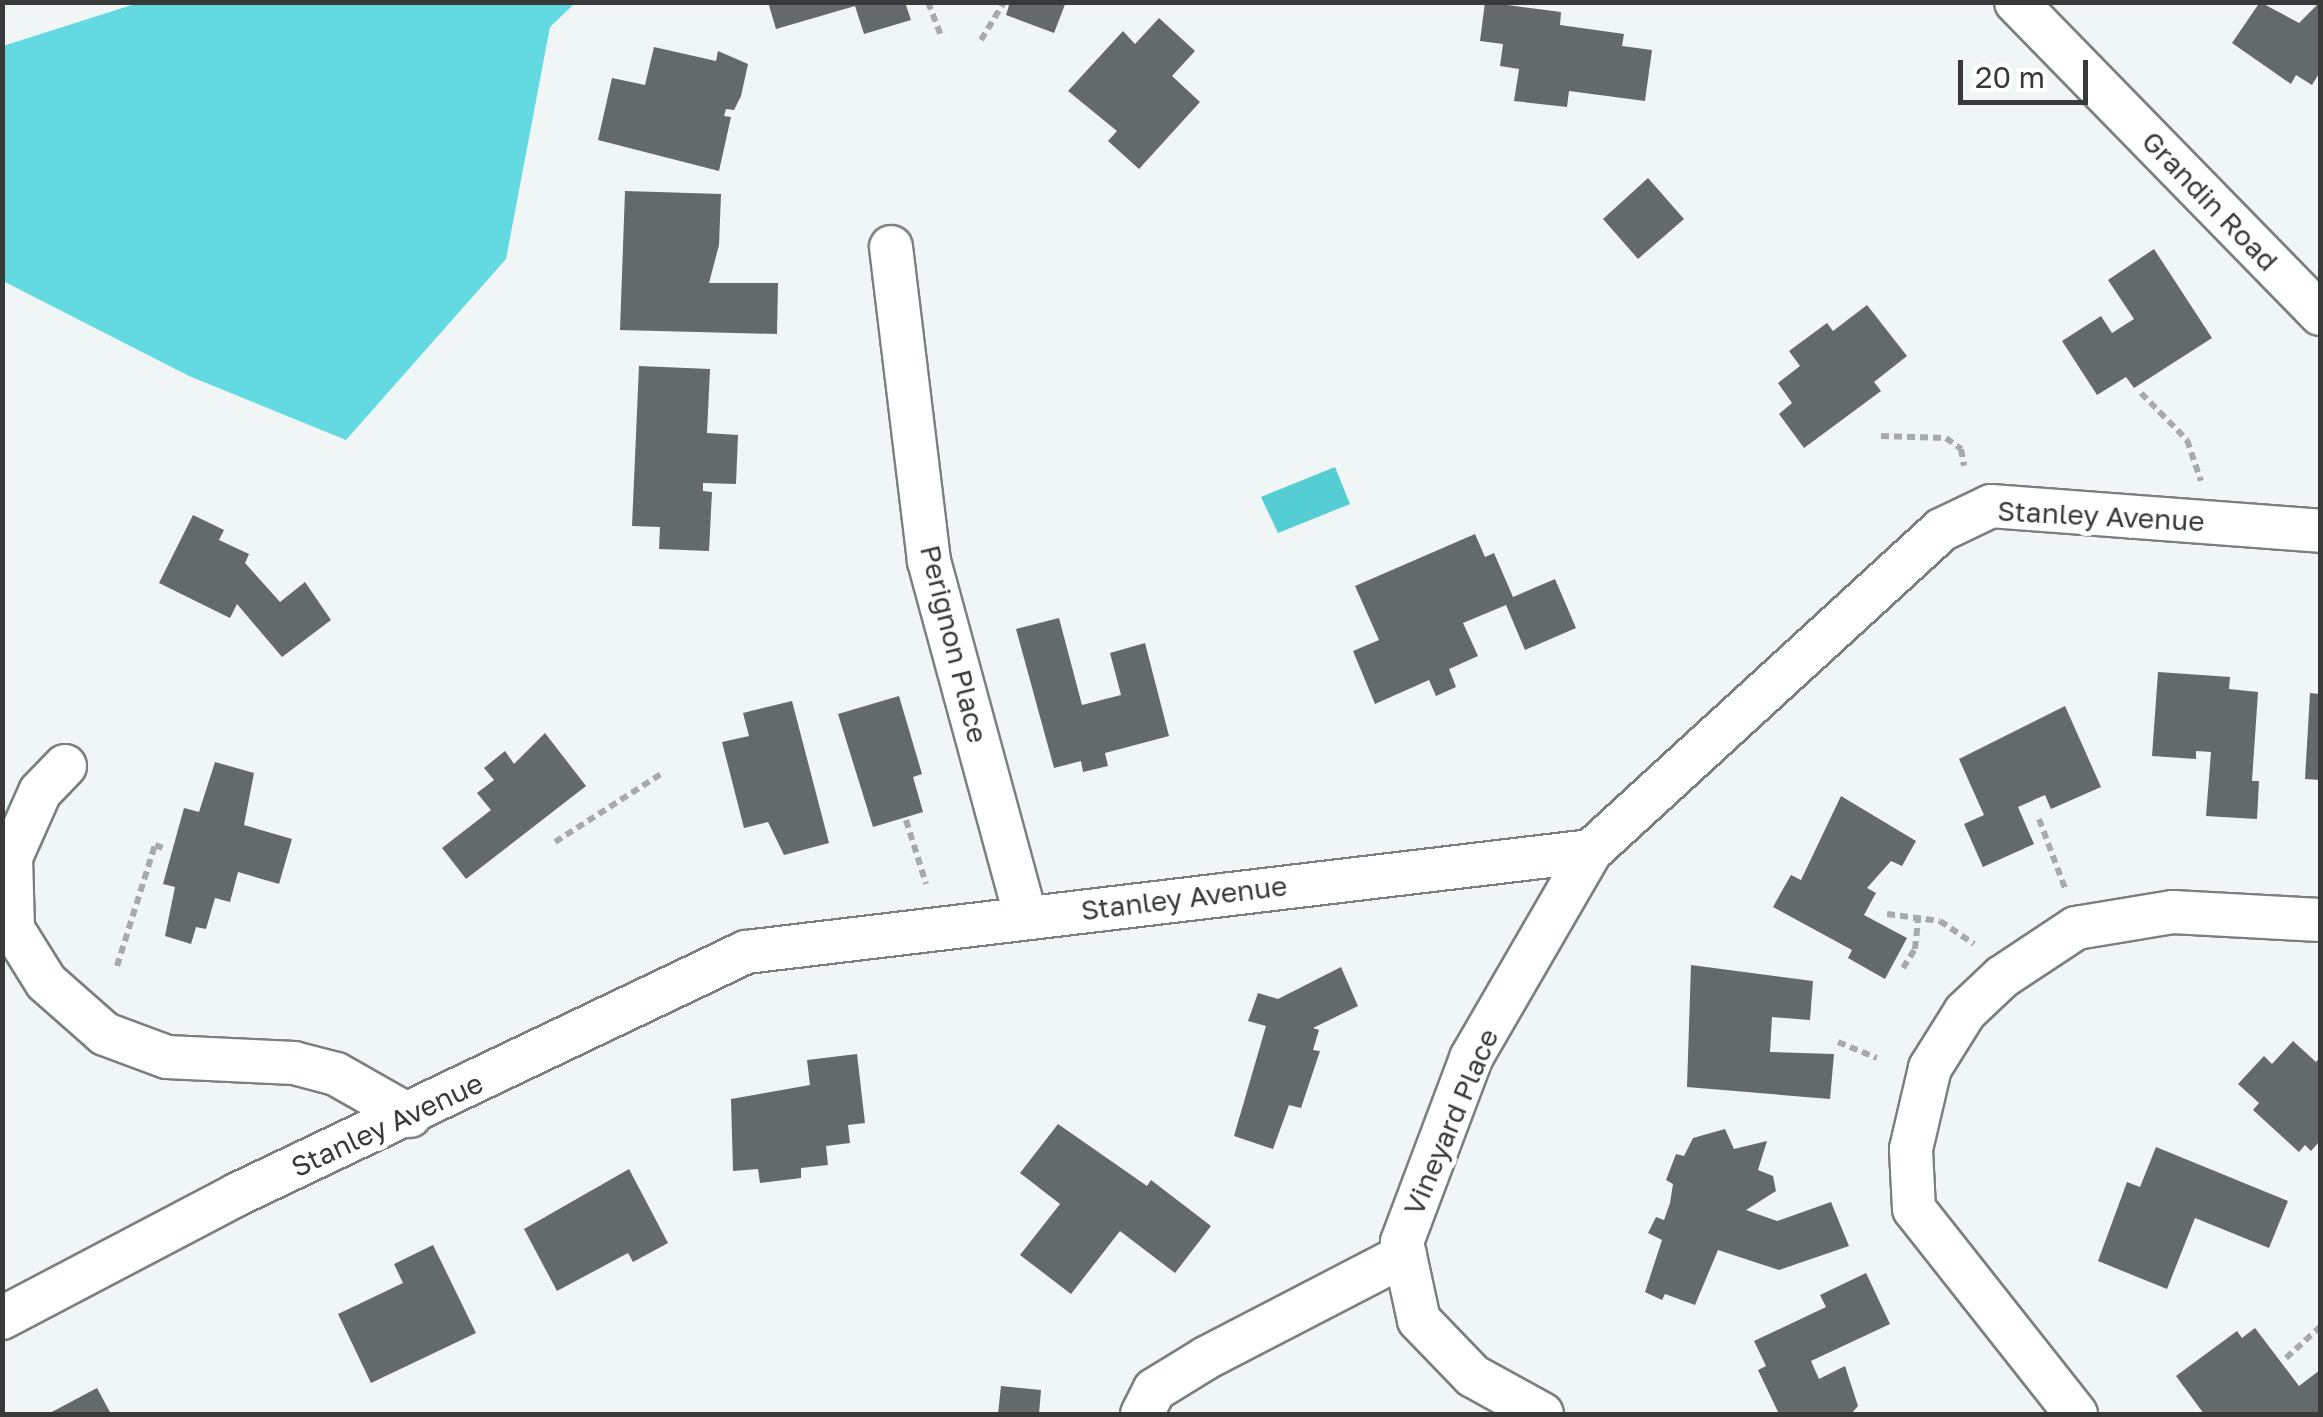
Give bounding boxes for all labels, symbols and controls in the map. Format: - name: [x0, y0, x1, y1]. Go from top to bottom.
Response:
- scale bar: [1963, 40, 2093, 102]
- text: 20 m: [1975, 59, 2045, 95]
- street label: Grandin Road: [2135, 124, 2285, 278]
- street label: Stanley Avenue: [1997, 494, 2205, 538]
- street label: Perignon Place: [913, 542, 995, 746]
- street label: Stanley Avenue: [1079, 869, 1289, 927]
- street label: Vineyard Place: [1397, 1024, 1505, 1220]
- street label: Stanley Avenue: [286, 1066, 488, 1184]

